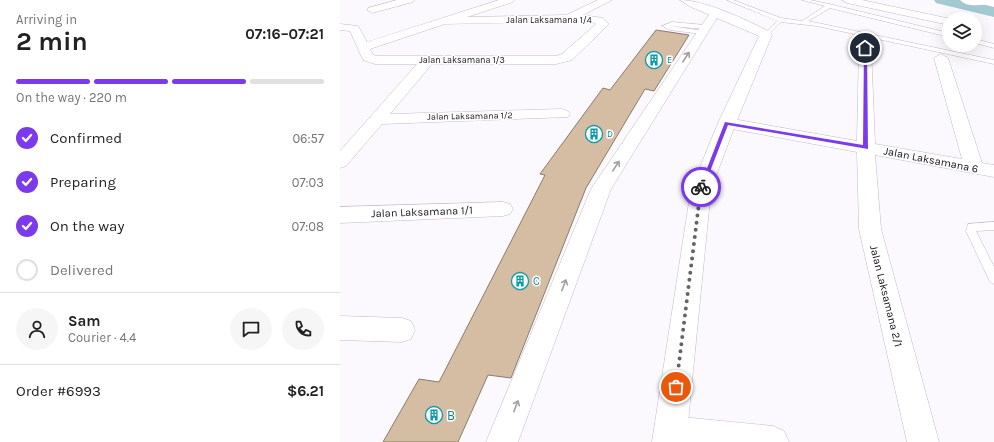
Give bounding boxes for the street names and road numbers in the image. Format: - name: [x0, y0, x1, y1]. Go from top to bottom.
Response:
- street label: Jalan Laksamana 1/4: [506, 15, 592, 25]
- street label: Jalan Laksamana 1/3: [419, 55, 505, 65]
- street label: Jalan Laksamana 1/2: [427, 110, 513, 122]
- street label: Jalan Laksamana 6: [883, 144, 979, 176]
- street label: Jalan Laksamana 1/1: [371, 204, 473, 220]
- street label: Jalan Laksamana 2/1: [867, 244, 905, 348]

